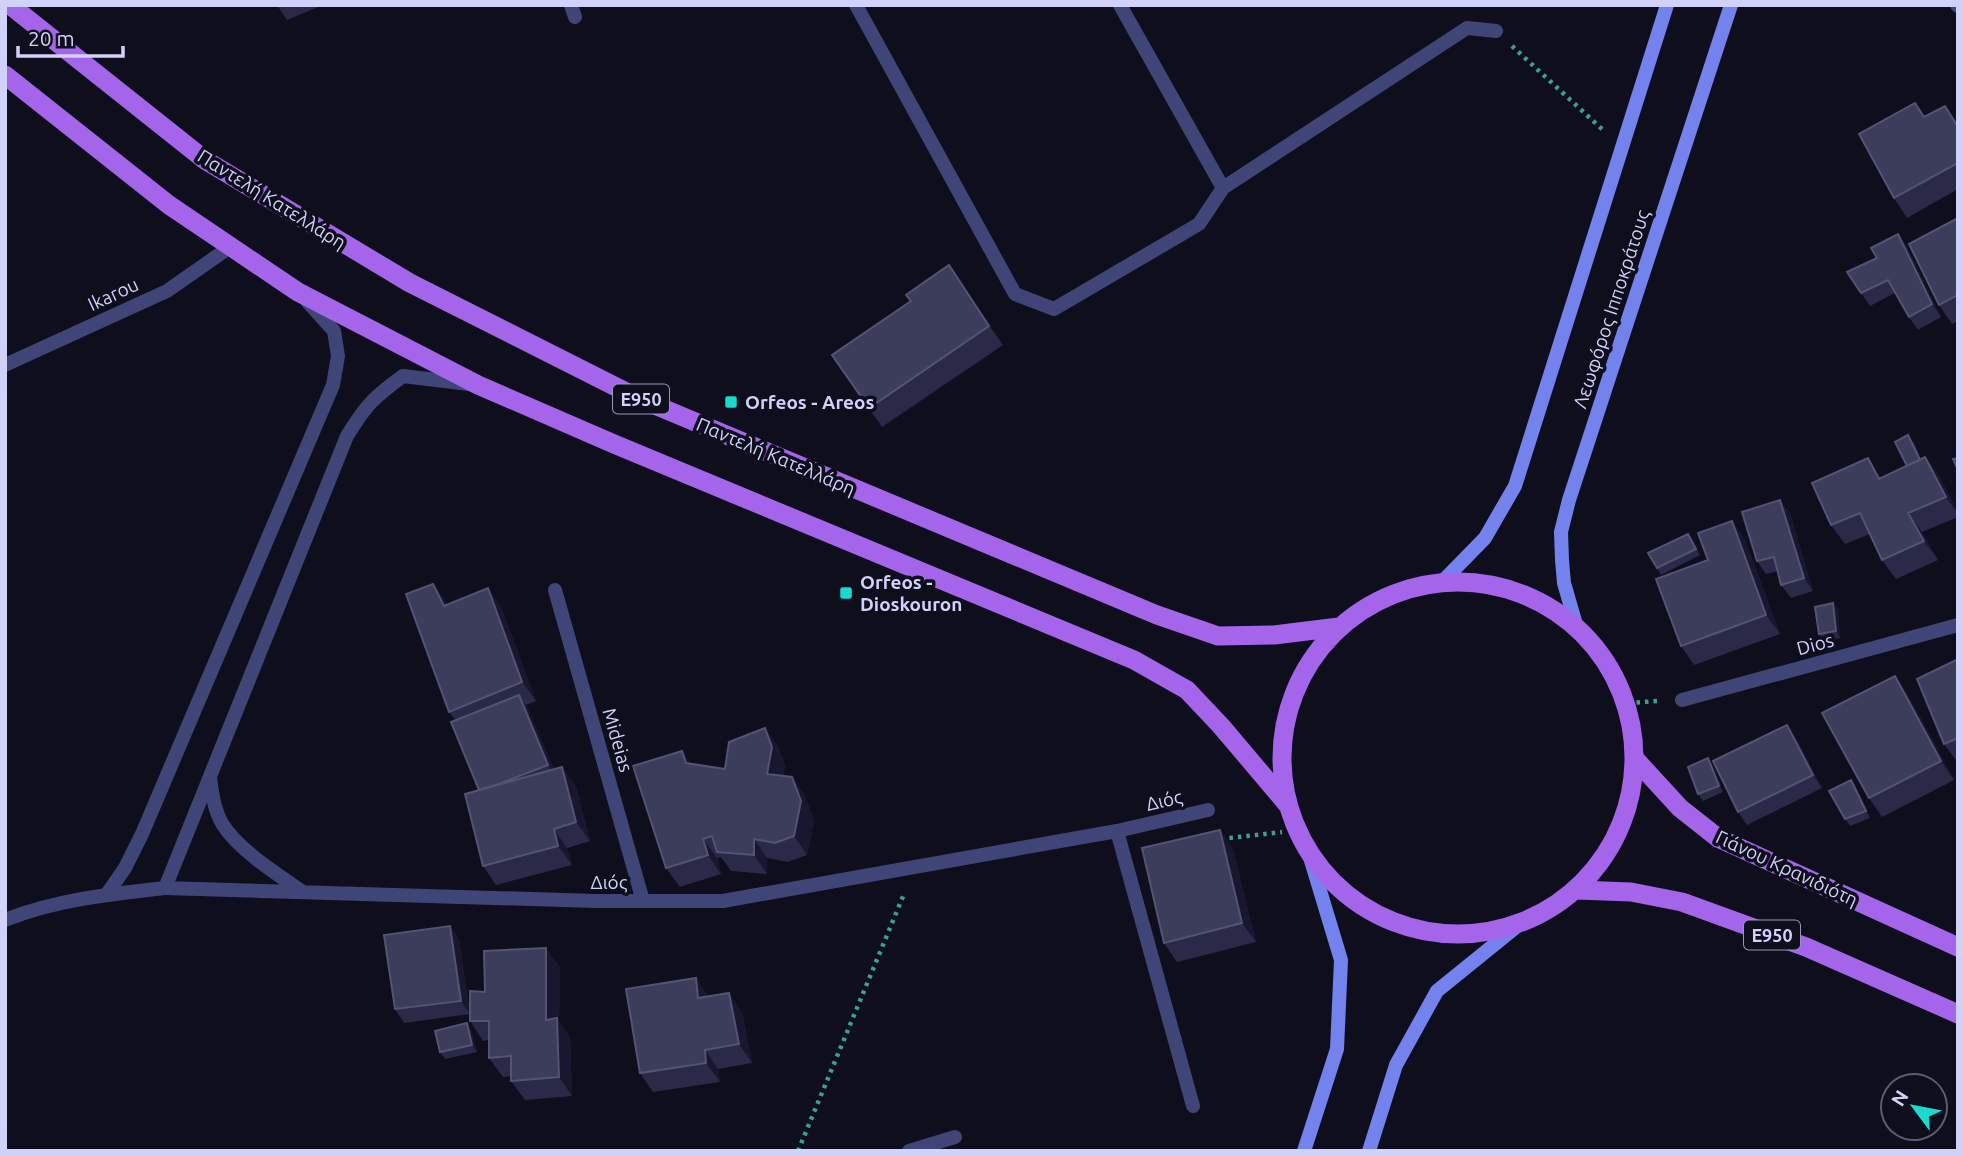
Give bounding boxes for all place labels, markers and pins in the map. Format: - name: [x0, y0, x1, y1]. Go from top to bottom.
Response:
- place label: Orfeos - Areos: [745, 391, 874, 413]
- marker: Orfeos - Areos: [723, 394, 739, 410]
- place label: Orfeos - Dioskouron: [860, 571, 962, 615]
- marker: Orfeos - Dioskouron: [838, 585, 854, 601]

